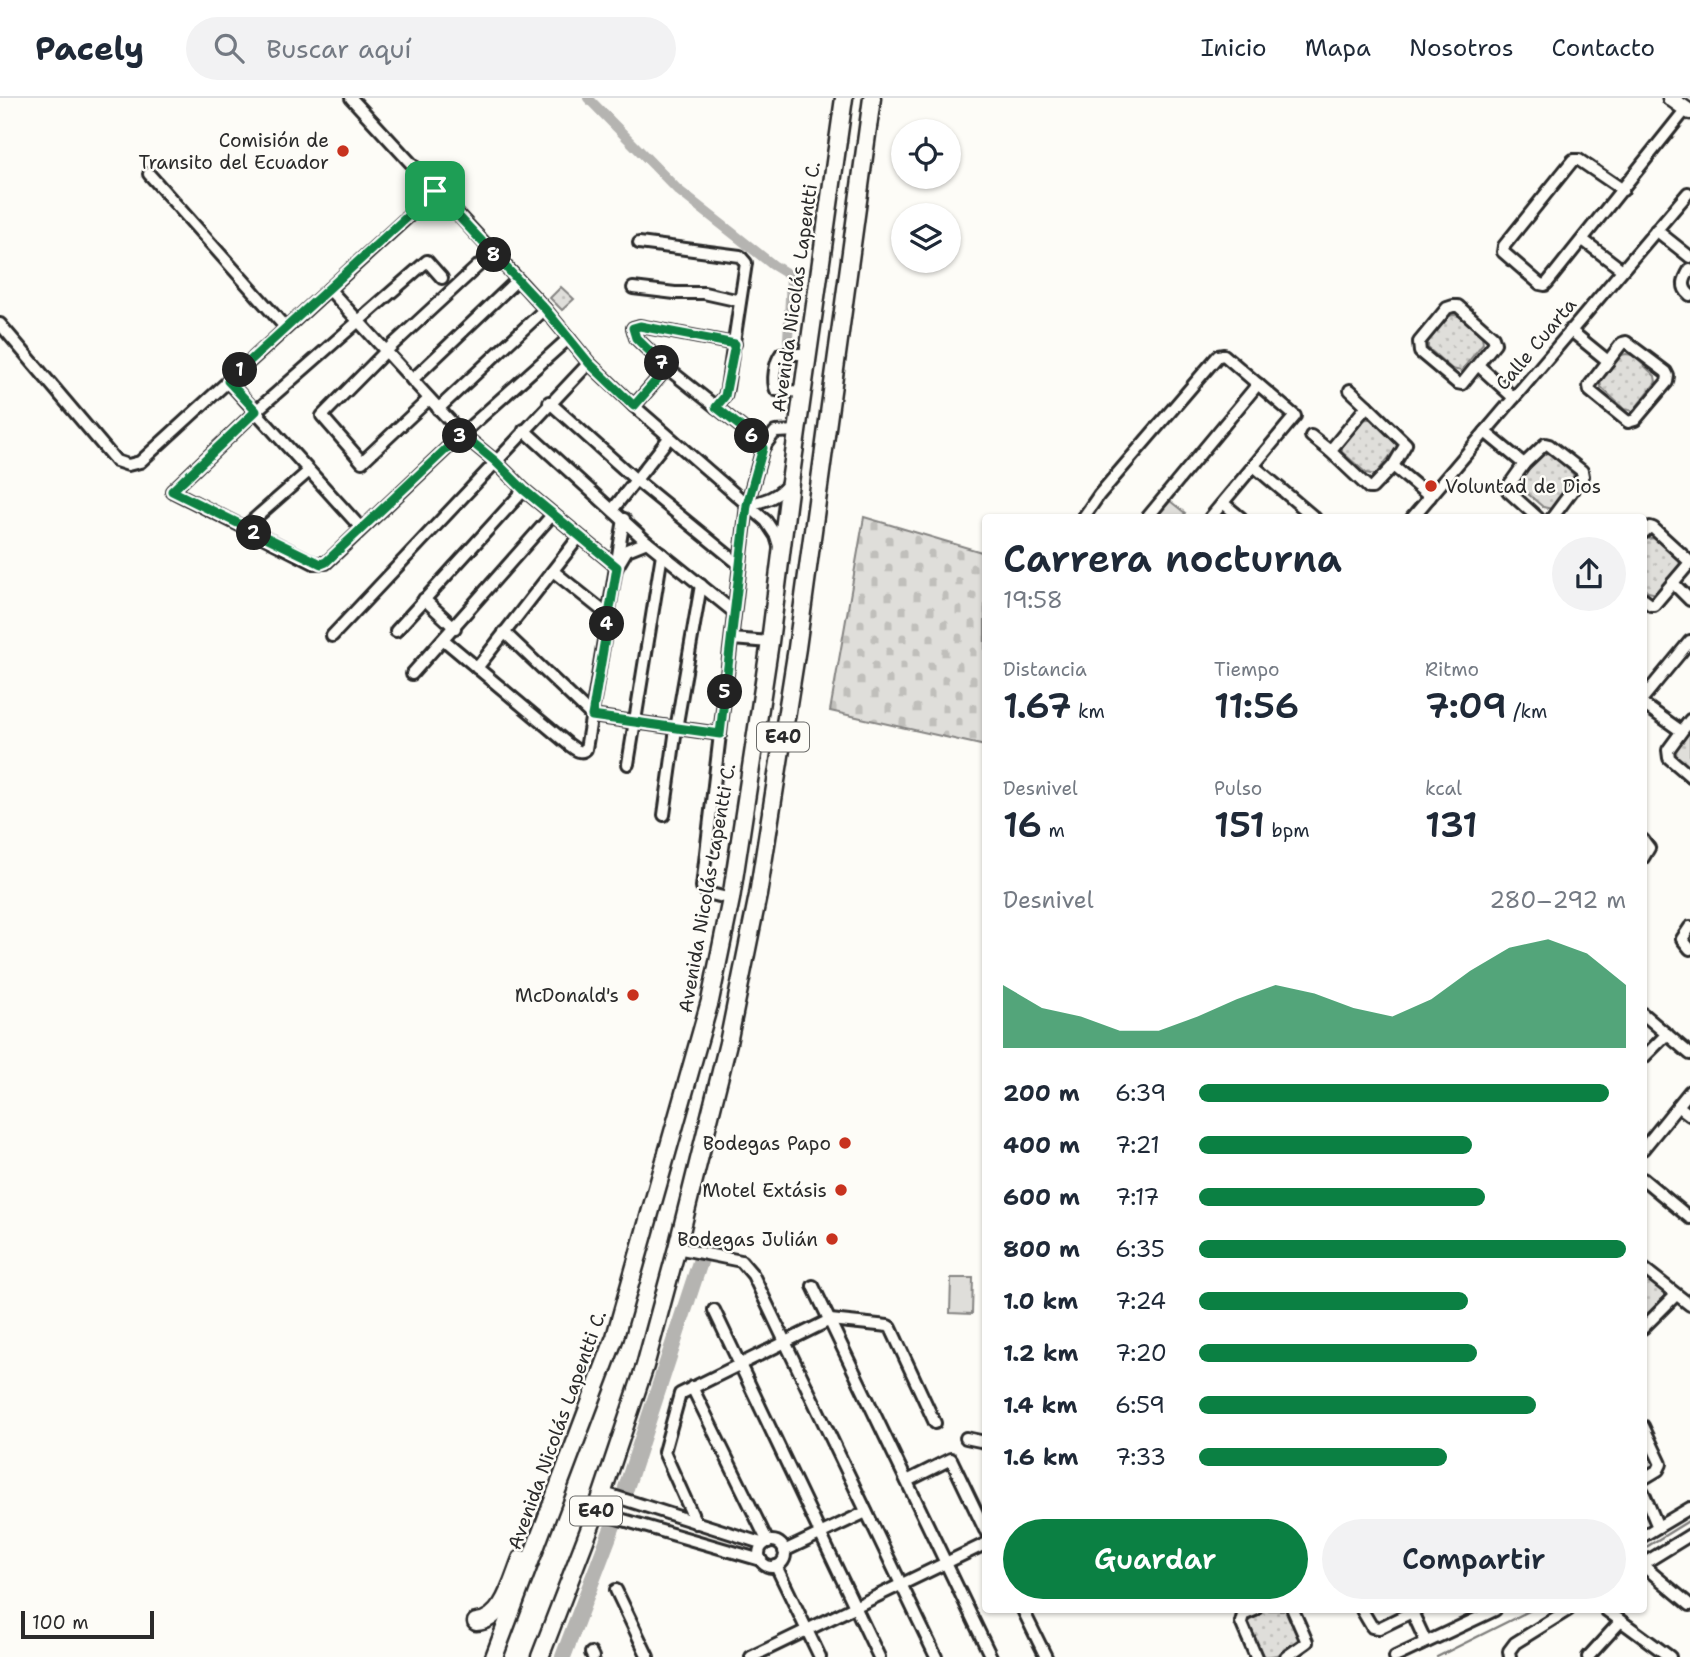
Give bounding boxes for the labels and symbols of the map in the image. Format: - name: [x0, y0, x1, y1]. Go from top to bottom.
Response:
- place label: Comisión de Transito del Ecuador: [138, 128, 329, 175]
- marker: Comisión de Transito del Ecuador: [335, 143, 351, 159]
- street label: Avenida Nicolás Lapentti C.: [766, 160, 826, 414]
- pin: [405, 161, 465, 221]
- pin: 8: [476, 238, 512, 272]
- street label: Calle Cuarta: [1490, 292, 1582, 395]
- pin: 7: [644, 345, 680, 380]
- pin: 1: [222, 352, 258, 388]
- pin: 3: [442, 418, 477, 454]
- pin: 6: [734, 418, 770, 454]
- place label: Voluntad de Dios: [1445, 474, 1601, 499]
- marker: Voluntad de Dios: [1423, 478, 1439, 494]
- pin: 2: [236, 516, 272, 550]
- pin: 4: [590, 606, 624, 642]
- pin: 5: [708, 674, 742, 710]
- road number: E40: [757, 722, 809, 752]
- street label: Avenida Nicolás Lapentti C.: [673, 761, 741, 1015]
- place label: McDonald's: [515, 983, 619, 1008]
- marker: McDonald's: [625, 987, 641, 1003]
- place label: Bodegas Papo: [703, 1131, 831, 1156]
- marker: Bodegas Papo: [837, 1135, 853, 1151]
- place label: Motel Extásis: [702, 1178, 827, 1203]
- marker: Motel Extásis: [833, 1182, 849, 1198]
- place label: Bodegas Julián: [677, 1227, 818, 1252]
- marker: Bodegas Julián: [824, 1231, 840, 1247]
- street label: Avenida Nicolás Lapentti C.: [502, 1307, 612, 1553]
- road number: E40: [570, 1496, 622, 1526]
- scale bar: [21, 1608, 154, 1640]

